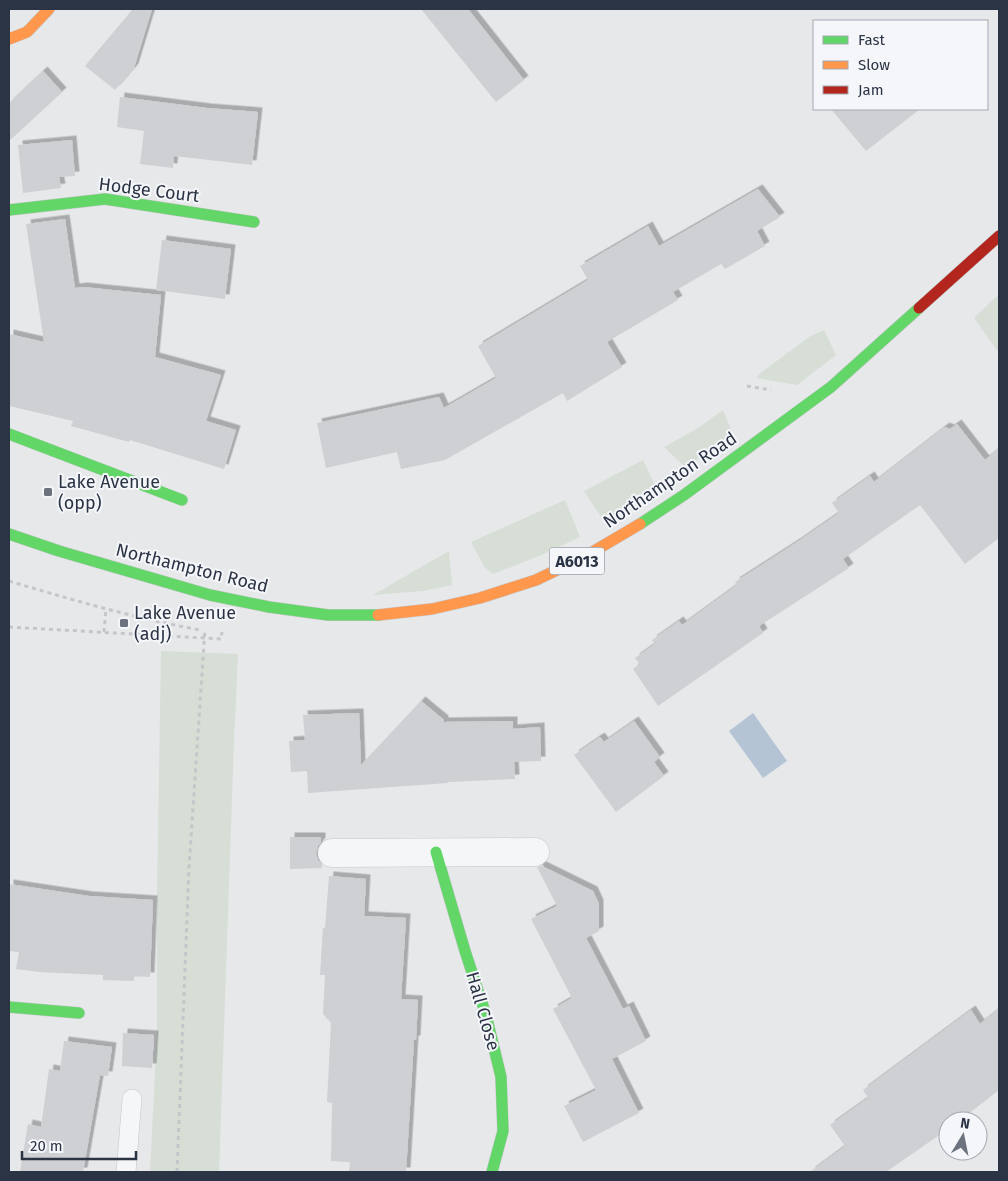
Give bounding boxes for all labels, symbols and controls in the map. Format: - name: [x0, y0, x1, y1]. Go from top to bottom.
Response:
- legend: [813, 20, 988, 110]
- text: Fast: [858, 31, 885, 49]
- text: Slow: [858, 56, 890, 74]
- text: Jam: [858, 81, 884, 99]
- street label: Hodge Court: [97, 173, 201, 207]
- street label: Northampton Road: [599, 427, 741, 533]
- place label: Lake Avenue (opp): [58, 471, 160, 514]
- marker: Lake Avenue (opp): [42, 486, 54, 498]
- street label: Northampton Road: [114, 538, 270, 598]
- road number: A6013: [550, 548, 604, 574]
- place label: Lake Avenue (adj): [134, 602, 236, 645]
- marker: Lake Avenue (adj): [118, 617, 130, 629]
- street label: Hall Close: [461, 969, 505, 1053]
- north arrow: [938, 1111, 988, 1161]
- text: N: [959, 1115, 971, 1133]
- scale bar: [22, 1128, 136, 1160]
- text: 20 m: [30, 1137, 63, 1155]

